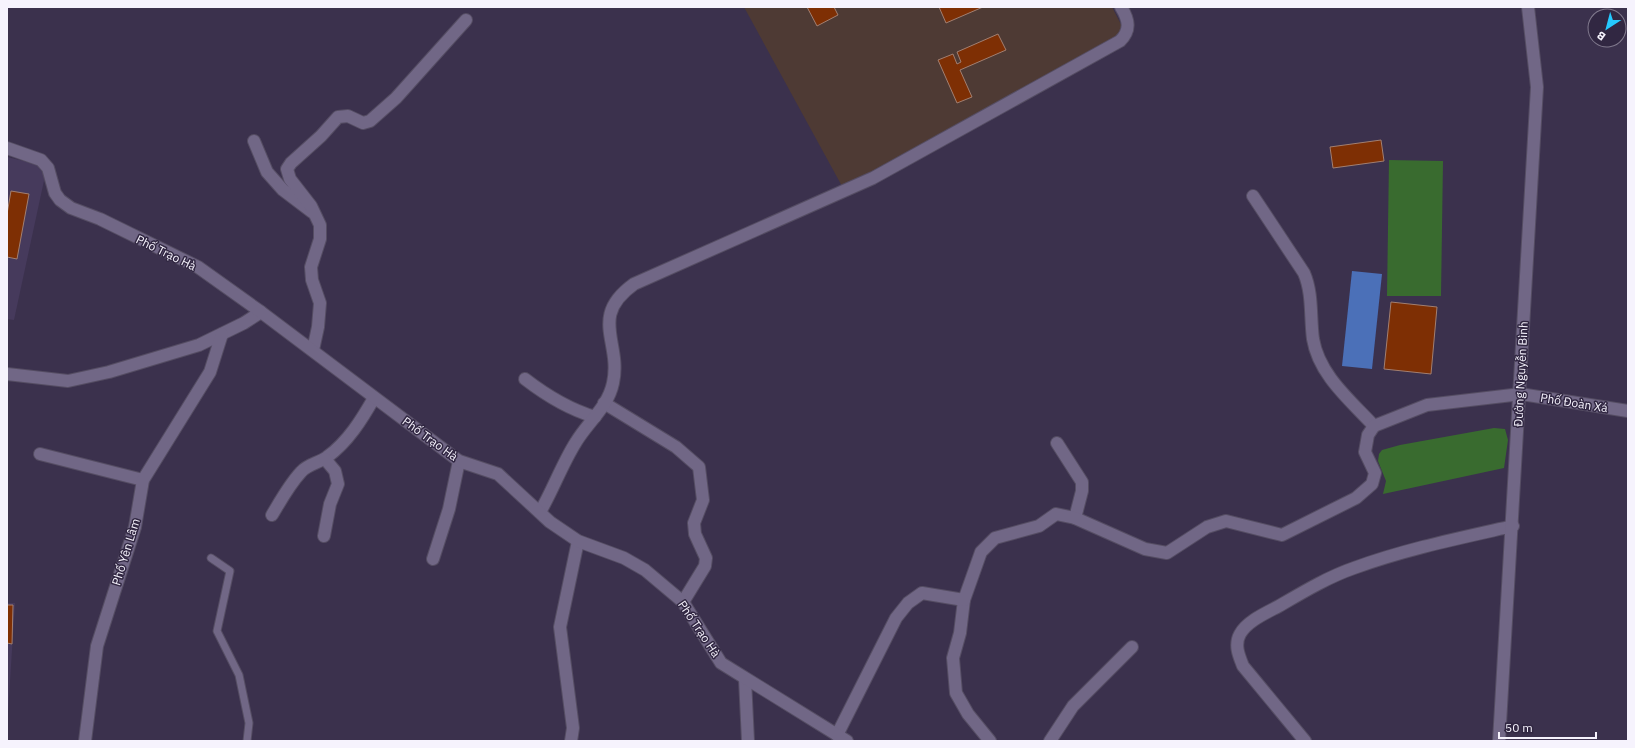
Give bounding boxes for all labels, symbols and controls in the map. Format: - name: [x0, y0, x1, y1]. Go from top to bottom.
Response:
- north arrow: [1587, 8, 1627, 48]
- text: B: [1594, 28, 1608, 44]
- street label: Phố Trạo Hà: [134, 232, 199, 274]
- street label: Đường Nguyễn Bình: [1510, 321, 1531, 427]
- street label: Phố Đoàn Xá: [1539, 390, 1609, 415]
- street label: Phố Trạo Hà: [400, 413, 462, 464]
- street label: Phố Yên Lâm: [108, 517, 143, 587]
- street label: Phố Trạo Hà: [675, 598, 724, 660]
- scale bar: [1499, 714, 1596, 740]
- text: 50 m: [1505, 720, 1533, 735]

